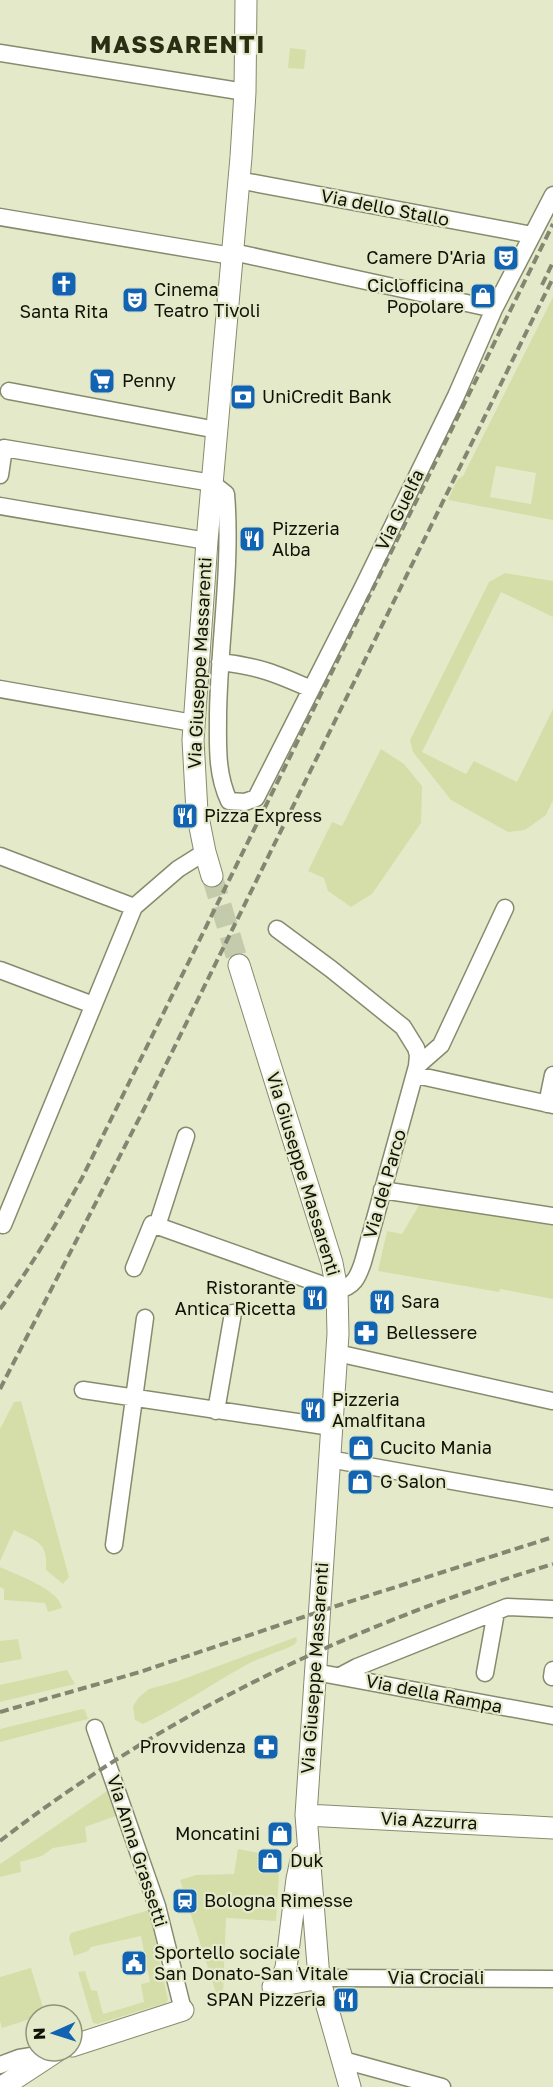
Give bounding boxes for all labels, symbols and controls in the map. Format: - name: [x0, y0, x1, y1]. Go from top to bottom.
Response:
- district label: MASSARENTI: [90, 29, 266, 58]
- street label: Via dello Stallo: [319, 184, 451, 230]
- theatre icon: Camere D'Aria: [491, 243, 521, 273]
- place label: Camere D'Aria: [366, 246, 486, 268]
- church icon: Santa Rita: [49, 269, 79, 299]
- place label: Ciclofficina Popolare: [367, 274, 464, 317]
- place label: Cinema Teatro Tivoli: [154, 278, 260, 321]
- shop icon: Ciclofficina Popolare: [468, 281, 498, 311]
- theatre icon: Cinema Teatro Tivoli: [120, 285, 150, 315]
- place label: Santa Rita: [20, 300, 108, 322]
- supermarket icon: Penny: [87, 366, 117, 396]
- place label: Penny: [122, 369, 176, 391]
- bank icon: UniCredit Bank: [228, 382, 258, 412]
- place label: UniCredit Bank: [262, 385, 392, 407]
- street label: Via Guelfa: [370, 465, 428, 554]
- place label: Pizzeria Alba: [272, 517, 340, 560]
- restaurant icon: Pizzeria Alba: [237, 524, 267, 554]
- street label: Via Giuseppe Massarenti: [182, 556, 216, 769]
- restaurant icon: Pizza Express: [170, 801, 200, 831]
- place label: Pizza Express: [204, 804, 322, 826]
- street label: Via Giuseppe Massarenti: [262, 1069, 345, 1278]
- street label: Via del Parco: [358, 1127, 410, 1241]
- place label: Ristorante Antica Ricetta: [175, 1276, 296, 1319]
- restaurant icon: Ristorante Antica Ricetta: [300, 1283, 330, 1313]
- restaurant icon: Sara: [367, 1287, 397, 1317]
- place label: Sara: [401, 1290, 440, 1312]
- pharmacy icon: Bellessere: [351, 1318, 381, 1348]
- place label: Bellessere: [386, 1321, 477, 1343]
- place label: Pizzeria Amalfitana: [332, 1388, 426, 1431]
- restaurant icon: Pizzeria Amalfitana: [298, 1395, 328, 1425]
- shop icon: Cucito Mania: [346, 1433, 376, 1463]
- place label: Cucito Mania: [380, 1436, 492, 1458]
- shop icon: G Salon: [345, 1467, 375, 1497]
- place label: G Salon: [380, 1470, 446, 1492]
- street label: Via Giuseppe Massarenti: [296, 1561, 332, 1775]
- street label: Via della Rampa: [364, 1669, 504, 1717]
- pharmacy icon: Provvidenza: [251, 1732, 281, 1762]
- place label: Provvidenza: [139, 1735, 246, 1757]
- street label: Via Anna Grassetti: [103, 1772, 173, 1930]
- street label: Via Azzurra: [380, 1806, 478, 1834]
- shop icon: Moncatini: [265, 1819, 295, 1849]
- place label: Moncatini: [175, 1822, 260, 1844]
- shop icon: Duk: [255, 1846, 285, 1876]
- place label: Duk: [290, 1849, 324, 1871]
- station icon: Bologna Rimesse: [170, 1886, 200, 1916]
- place label: Bologna Rimesse: [204, 1889, 353, 1911]
- place label: Sportello sociale San Donato-San Vitale: [154, 1941, 348, 1984]
- public building icon: Sportello sociale San Donato-San Vitale: [119, 1948, 149, 1978]
- street label: Via Crociali: [388, 1966, 484, 1988]
- restaurant icon: SPAN Pizzeria: [331, 1985, 361, 2015]
- place label: SPAN Pizzeria: [206, 1988, 326, 2010]
- north arrow: [24, 2003, 84, 2063]
- text: N: [29, 2027, 49, 2040]

